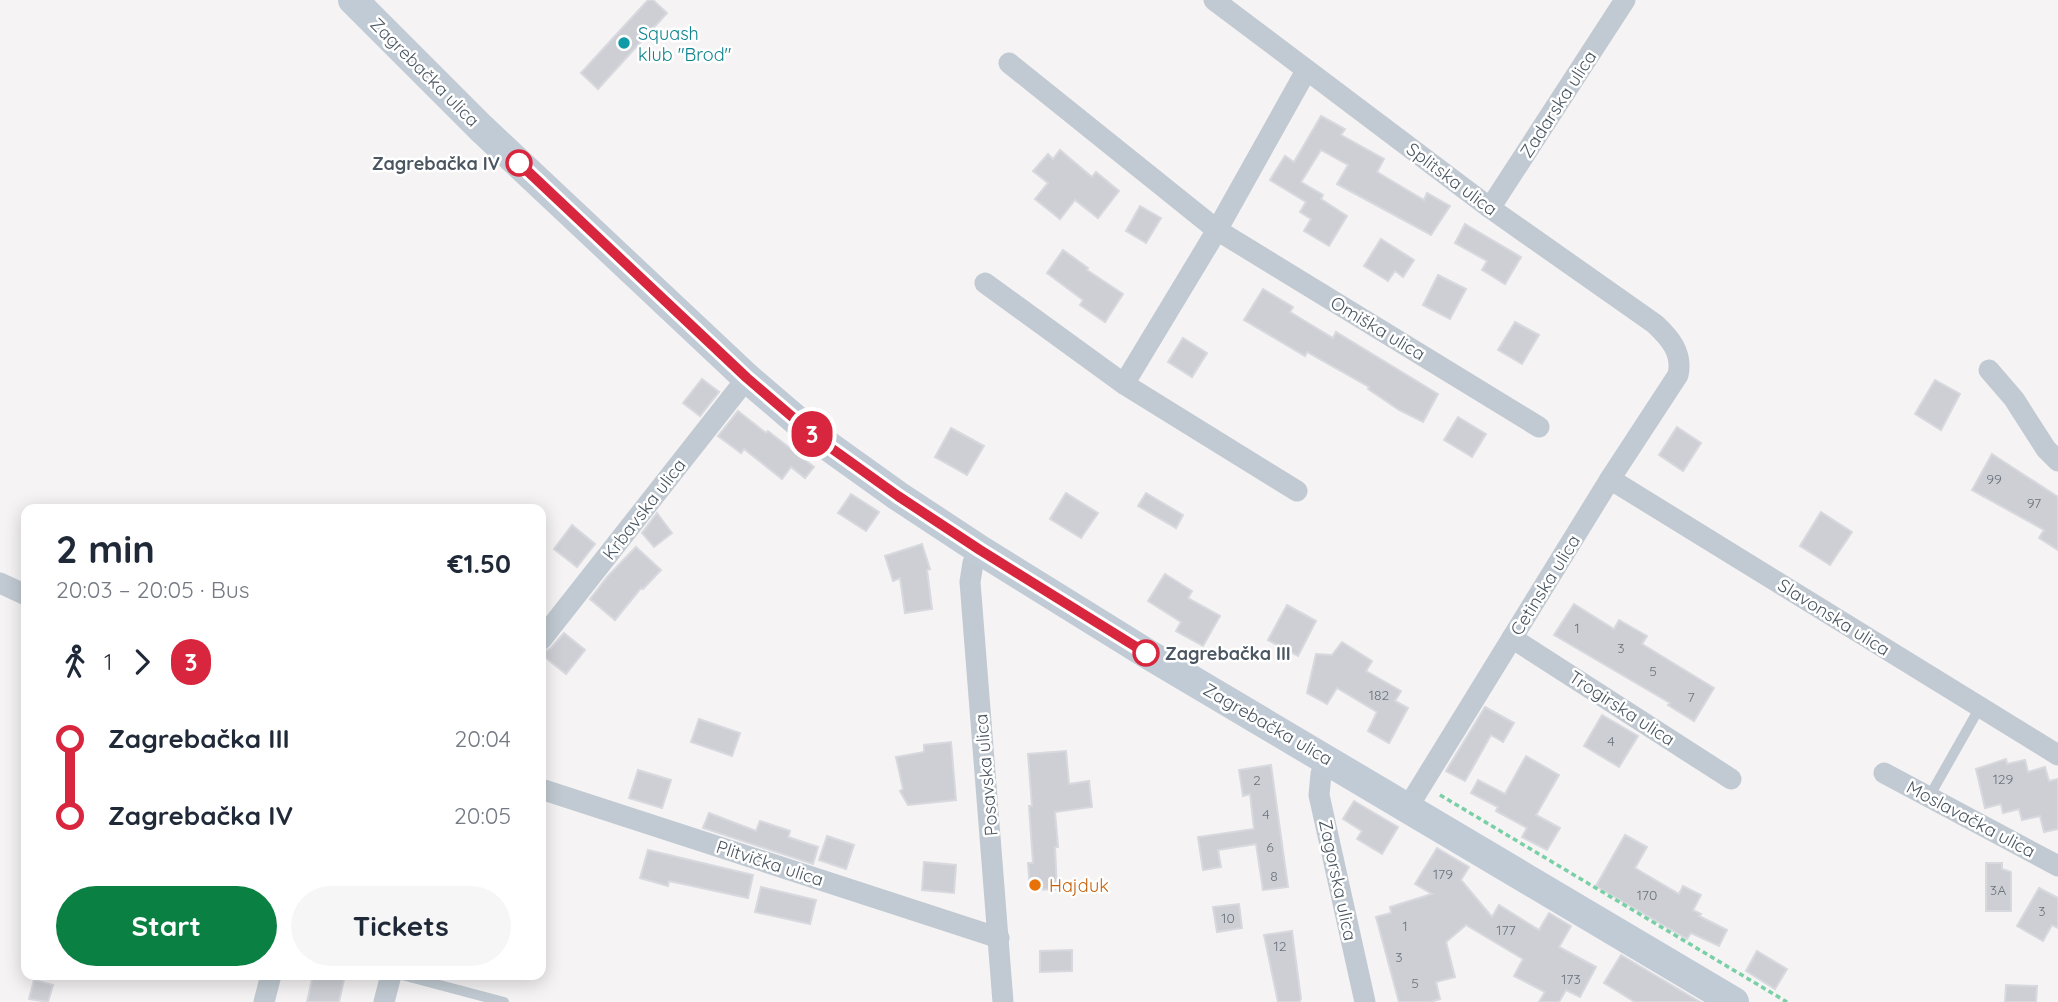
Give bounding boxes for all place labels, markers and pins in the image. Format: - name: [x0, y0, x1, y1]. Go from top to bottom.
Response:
- place label: Squash klub "Brod": [638, 22, 732, 66]
- marker: Squash klub "Brod": [616, 35, 632, 51]
- marker: Zagrebačka IV: [506, 150, 532, 176]
- place label: Zagrebačka IV: [372, 152, 500, 175]
- marker: Zagrebačka III: [1133, 640, 1159, 666]
- place label: Zagrebačka III: [1165, 642, 1291, 665]
- place label: Hajduk: [1049, 874, 1109, 897]
- marker: Hajduk: [1027, 877, 1043, 893]

